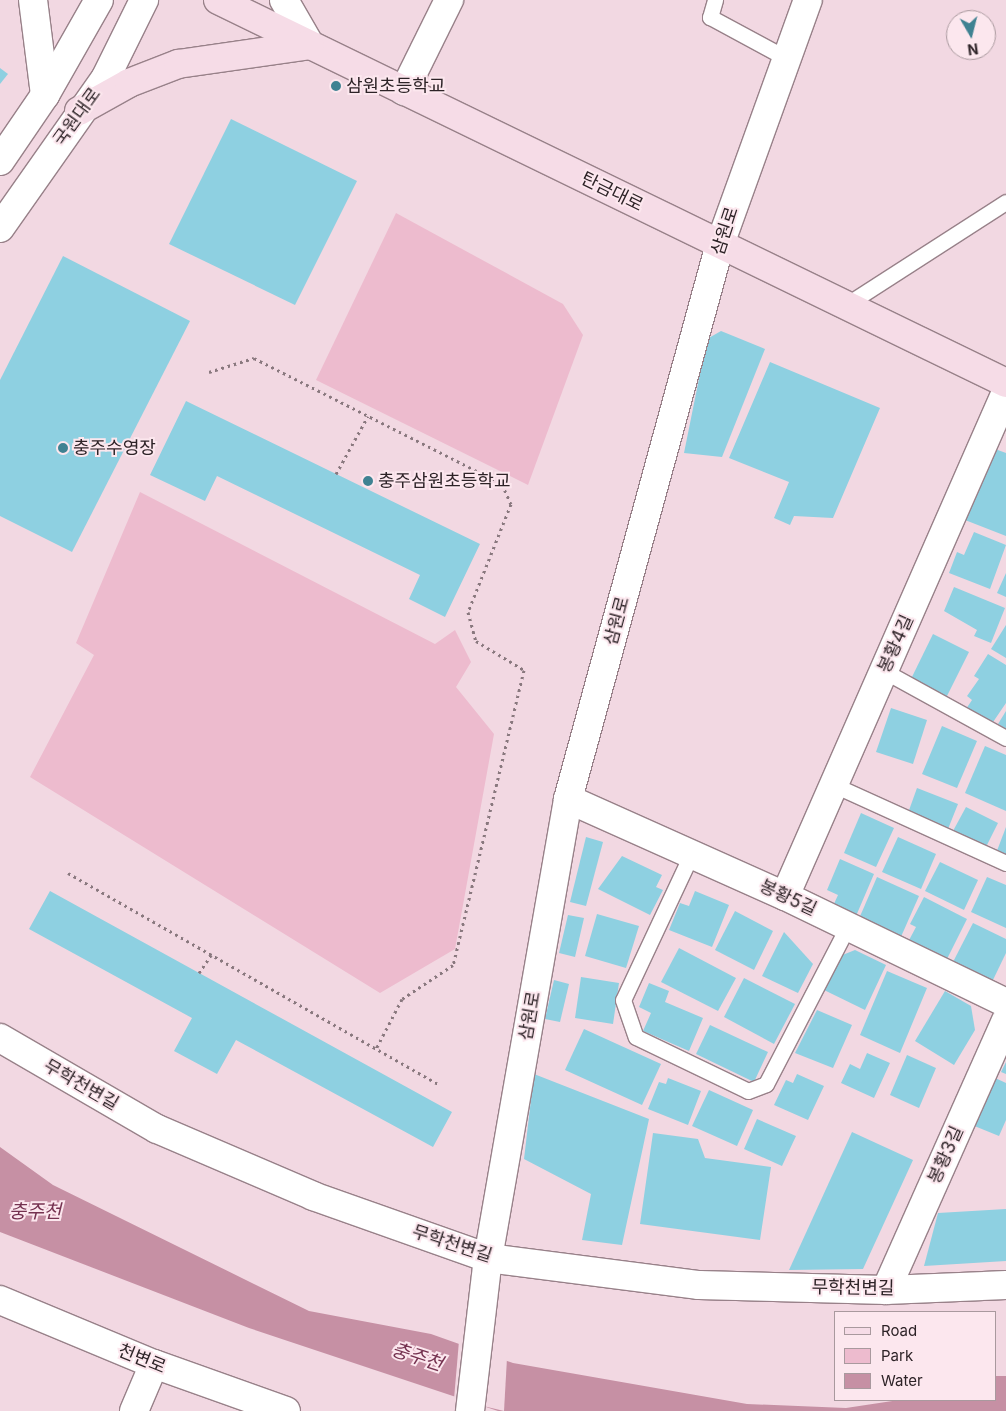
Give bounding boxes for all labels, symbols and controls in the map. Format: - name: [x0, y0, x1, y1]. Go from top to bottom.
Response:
- north arrow: [946, 10, 996, 60]
- text: N: [967, 40, 979, 59]
- place label: 삼원초등학교: [346, 75, 445, 97]
- marker: 삼원초등학교: [330, 80, 342, 92]
- street label: 국원대로: [49, 84, 105, 150]
- street label: 탄금대로: [577, 168, 647, 216]
- street label: 삼원로: [707, 204, 743, 258]
- place label: 충주수영장: [73, 437, 156, 459]
- marker: 충주수영장: [57, 442, 69, 454]
- place label: 충주삼원초등학교: [378, 470, 510, 492]
- marker: 충주삼원초등학교: [362, 475, 374, 487]
- street label: 삼원로: [600, 594, 634, 648]
- street label: 봉황4길: [874, 612, 918, 676]
- street label: 봉황5길: [756, 875, 820, 921]
- street label: 삼원로: [515, 990, 545, 1042]
- street label: 무학천변길: [40, 1055, 122, 1115]
- street label: 봉황3길: [924, 1123, 968, 1187]
- water label: 충주천: [9, 1201, 61, 1223]
- street label: 무학천변길: [409, 1221, 495, 1267]
- street label: 무학천변길: [811, 1276, 895, 1300]
- legend: [834, 1311, 996, 1401]
- text: Road: [881, 1321, 917, 1340]
- water label: 충주천: [389, 1338, 445, 1376]
- street label: 천변로: [115, 1340, 169, 1378]
- text: Park: [881, 1346, 913, 1365]
- text: Water: [881, 1371, 923, 1390]

